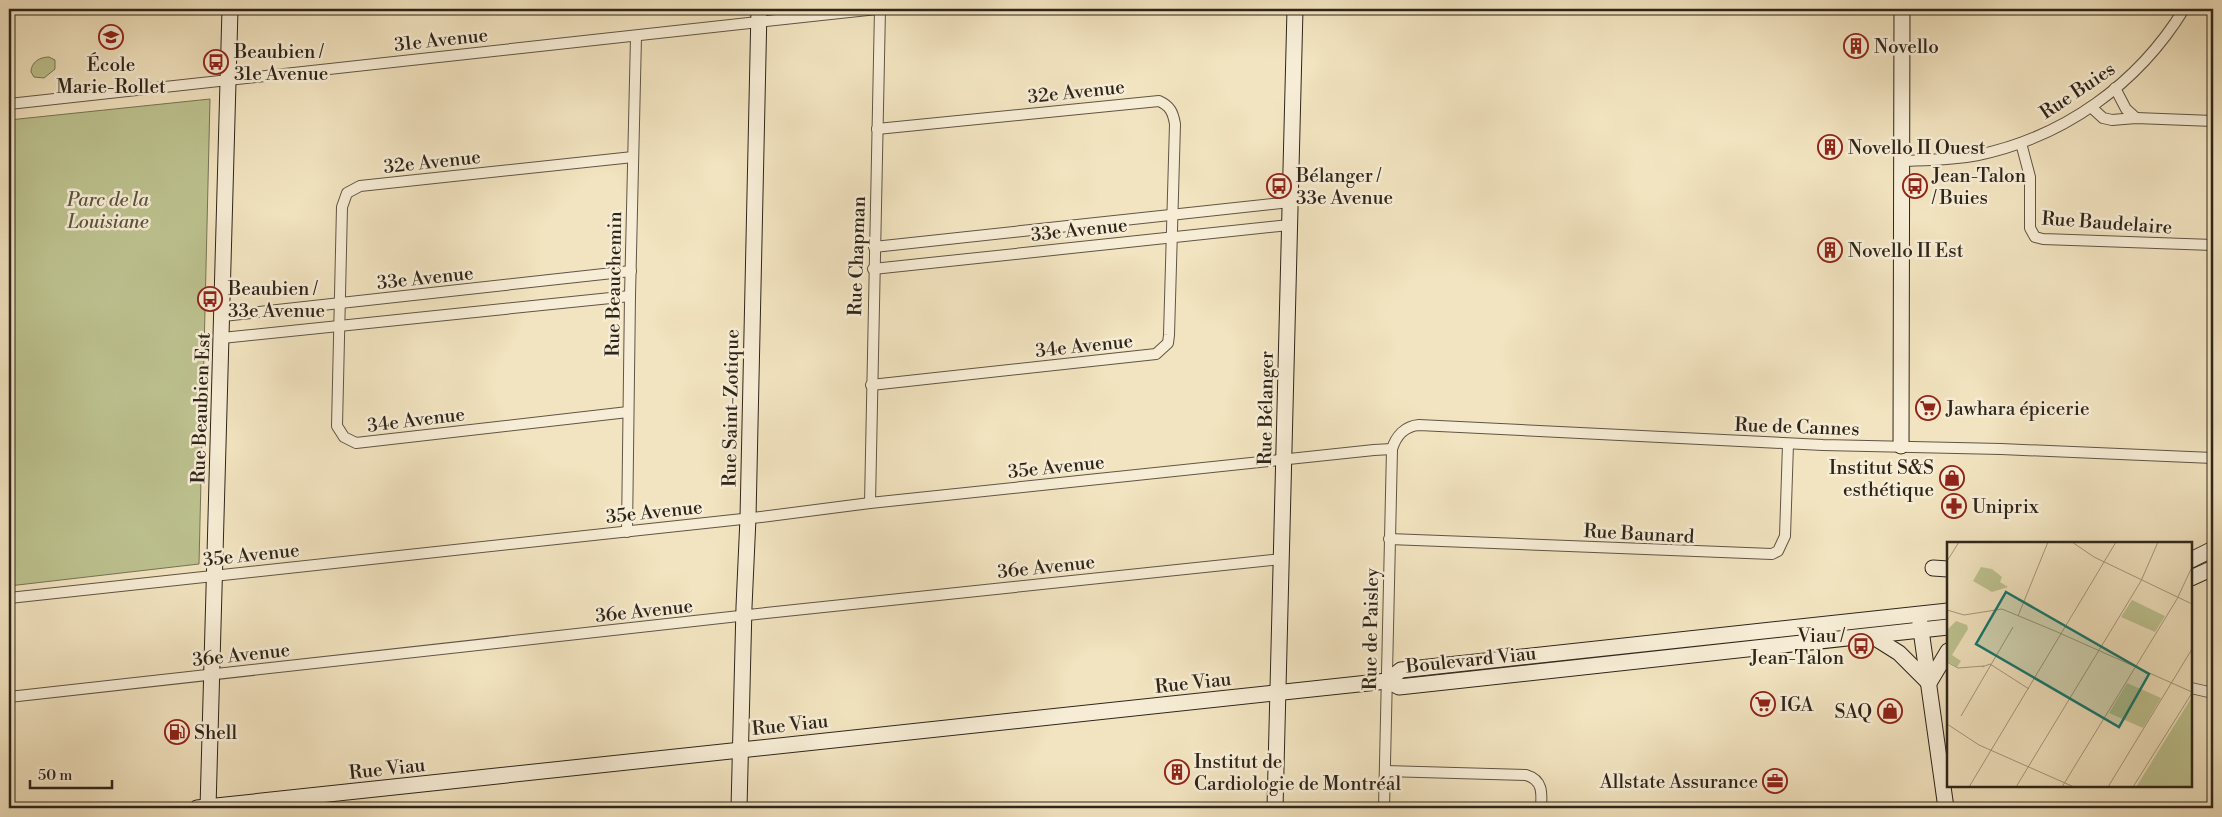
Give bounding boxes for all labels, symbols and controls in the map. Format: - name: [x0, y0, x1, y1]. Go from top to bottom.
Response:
- street label: 31e Avenue: [393, 23, 489, 57]
- school or university icon: École Marie-Rollet: [98, 24, 124, 50]
- building icon: Novello: [1843, 33, 1869, 59]
- place label: Novello: [1874, 35, 1939, 59]
- place label: Beaubien / 31e Avenue: [233, 40, 328, 86]
- bus stop icon: Beaubien / 31e Avenue: [203, 49, 229, 75]
- place label: École Marie-Rollet: [56, 52, 166, 99]
- street label: Rue Buies: [2035, 57, 2120, 125]
- street label: 32e Avenue: [1026, 75, 1126, 109]
- building icon: Novello II Ouest: [1817, 134, 1843, 160]
- place label: Novello II Ouest: [1848, 136, 1986, 160]
- street label: 32e Avenue: [382, 145, 482, 179]
- place label: Bélanger / 33e Avenue: [1295, 164, 1393, 210]
- place label: Jean-Talon / Buies: [1931, 164, 2026, 210]
- bus stop icon: Bélanger / 33e Avenue: [1266, 173, 1292, 199]
- bus stop icon: Jean-Talon / Buies: [1902, 173, 1928, 199]
- park label: Parc de la Louisiane: [66, 188, 149, 234]
- street label: Rue Chapman: [843, 196, 871, 316]
- street label: Rue Baudelaire: [2041, 206, 2173, 240]
- street label: Rue Beauchemin: [601, 211, 627, 357]
- street label: 33e Avenue: [1030, 213, 1129, 247]
- building icon: Novello II Est: [1817, 237, 1843, 263]
- place label: Novello II Est: [1848, 239, 1964, 263]
- street label: 33e Avenue: [376, 261, 475, 295]
- place label: Beaubien / 33e Avenue: [227, 277, 325, 323]
- bus stop icon: Beaubien / 33e Avenue: [197, 286, 223, 312]
- street label: Rue Saint-Zotique: [718, 329, 744, 487]
- street label: 34e Avenue: [1034, 329, 1134, 363]
- street label: Rue Beaubien Est: [186, 332, 216, 484]
- street label: Rue Bélanger: [1253, 351, 1279, 465]
- supermarket icon: Jawhara épicerie: [1915, 395, 1941, 421]
- place label: Jawhara épicerie: [1945, 397, 2090, 421]
- street label: 34e Avenue: [366, 402, 466, 438]
- street label: Rue de Cannes: [1734, 413, 1860, 441]
- street label: 35e Avenue: [1007, 450, 1106, 484]
- place label: Institut S&S esthétique: [1829, 456, 1934, 502]
- shop icon: Institut S&S esthétique: [1939, 465, 1965, 491]
- pharmacy icon: Uniprix: [1941, 493, 1967, 519]
- street label: 35e Avenue: [605, 495, 704, 529]
- place label: Uniprix: [1972, 495, 2039, 519]
- street label: Rue Baunard: [1583, 519, 1695, 549]
- street label: 35e Avenue: [202, 538, 301, 572]
- inset map: [1947, 542, 2192, 787]
- street label: 36e Avenue: [996, 550, 1096, 584]
- street label: Rue de Paisley: [1358, 567, 1384, 690]
- street label: 36e Avenue: [594, 594, 694, 628]
- place label: Viau / Jean-Talon: [1749, 624, 1845, 670]
- bus stop icon: Viau / Jean-Talon: [1848, 633, 1874, 659]
- street label: 36e Avenue: [191, 638, 291, 672]
- street label: Boulevard Viau: [1404, 641, 1538, 679]
- street label: Rue Viau: [1154, 667, 1233, 699]
- supermarket icon: IGA: [1750, 691, 1776, 717]
- place label: IGA: [1780, 693, 1814, 717]
- shop icon: SAQ: [1877, 698, 1903, 724]
- place label: SAQ: [1834, 700, 1872, 724]
- street label: Rue Viau: [751, 709, 830, 741]
- fuel station icon: Shell: [164, 719, 190, 745]
- place label: Shell: [194, 721, 237, 745]
- place label: Institut de Cardiologie de Montréal: [1194, 750, 1401, 796]
- street label: Rue Viau: [348, 753, 427, 785]
- scale bar: [30, 757, 112, 789]
- building icon: Institut de Cardiologie de Montréal: [1164, 759, 1190, 785]
- text: 50 m: [38, 766, 72, 785]
- office icon: Allstate Assurance: [1762, 768, 1788, 794]
- place label: Allstate Assurance: [1599, 770, 1758, 794]

